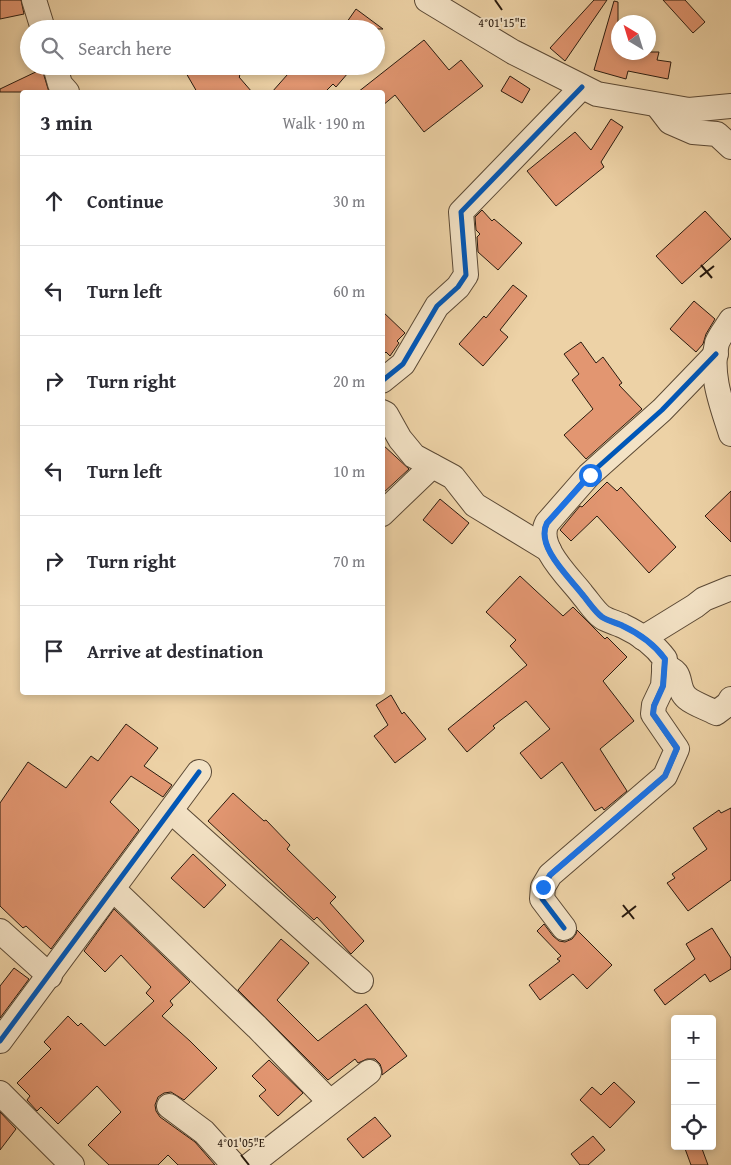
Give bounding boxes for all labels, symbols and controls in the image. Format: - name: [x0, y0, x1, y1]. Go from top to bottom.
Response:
- text: 4°01'15"E: [478, 14, 526, 31]
- north arrow: [611, 15, 656, 60]
- search box: [20, 20, 385, 75]
- icon: search: [38, 34, 66, 62]
- text: Search here: [78, 34, 172, 62]
- text: 3 min: [40, 107, 92, 138]
- text: Walk · 190 m: [282, 111, 365, 135]
- icon: ahead: [40, 187, 68, 215]
- text: Continue: [87, 187, 164, 215]
- text: 30 m: [333, 189, 365, 213]
- icon: left: [40, 277, 68, 305]
- text: Turn left: [87, 277, 162, 305]
- text: 60 m: [333, 279, 365, 303]
- icon: right: [40, 367, 68, 395]
- text: Turn right: [87, 367, 176, 395]
- text: 20 m: [333, 369, 365, 393]
- icon: left: [40, 457, 68, 485]
- text: Turn left: [87, 457, 162, 485]
- text: 10 m: [333, 459, 365, 483]
- route start: [579, 464, 602, 487]
- icon: right: [40, 547, 68, 575]
- text: Turn right: [87, 547, 176, 575]
- text: 70 m: [333, 549, 365, 573]
- icon: arrive: [40, 637, 68, 665]
- text: Arrive at destination: [87, 637, 263, 665]
- route end: [532, 876, 555, 899]
- map controls: [671, 1015, 716, 1150]
- button: +: [671, 1015, 716, 1060]
- button: −: [671, 1060, 716, 1105]
- button: locate: [671, 1105, 716, 1150]
- text: 4°01'05"E: [217, 1134, 265, 1151]

